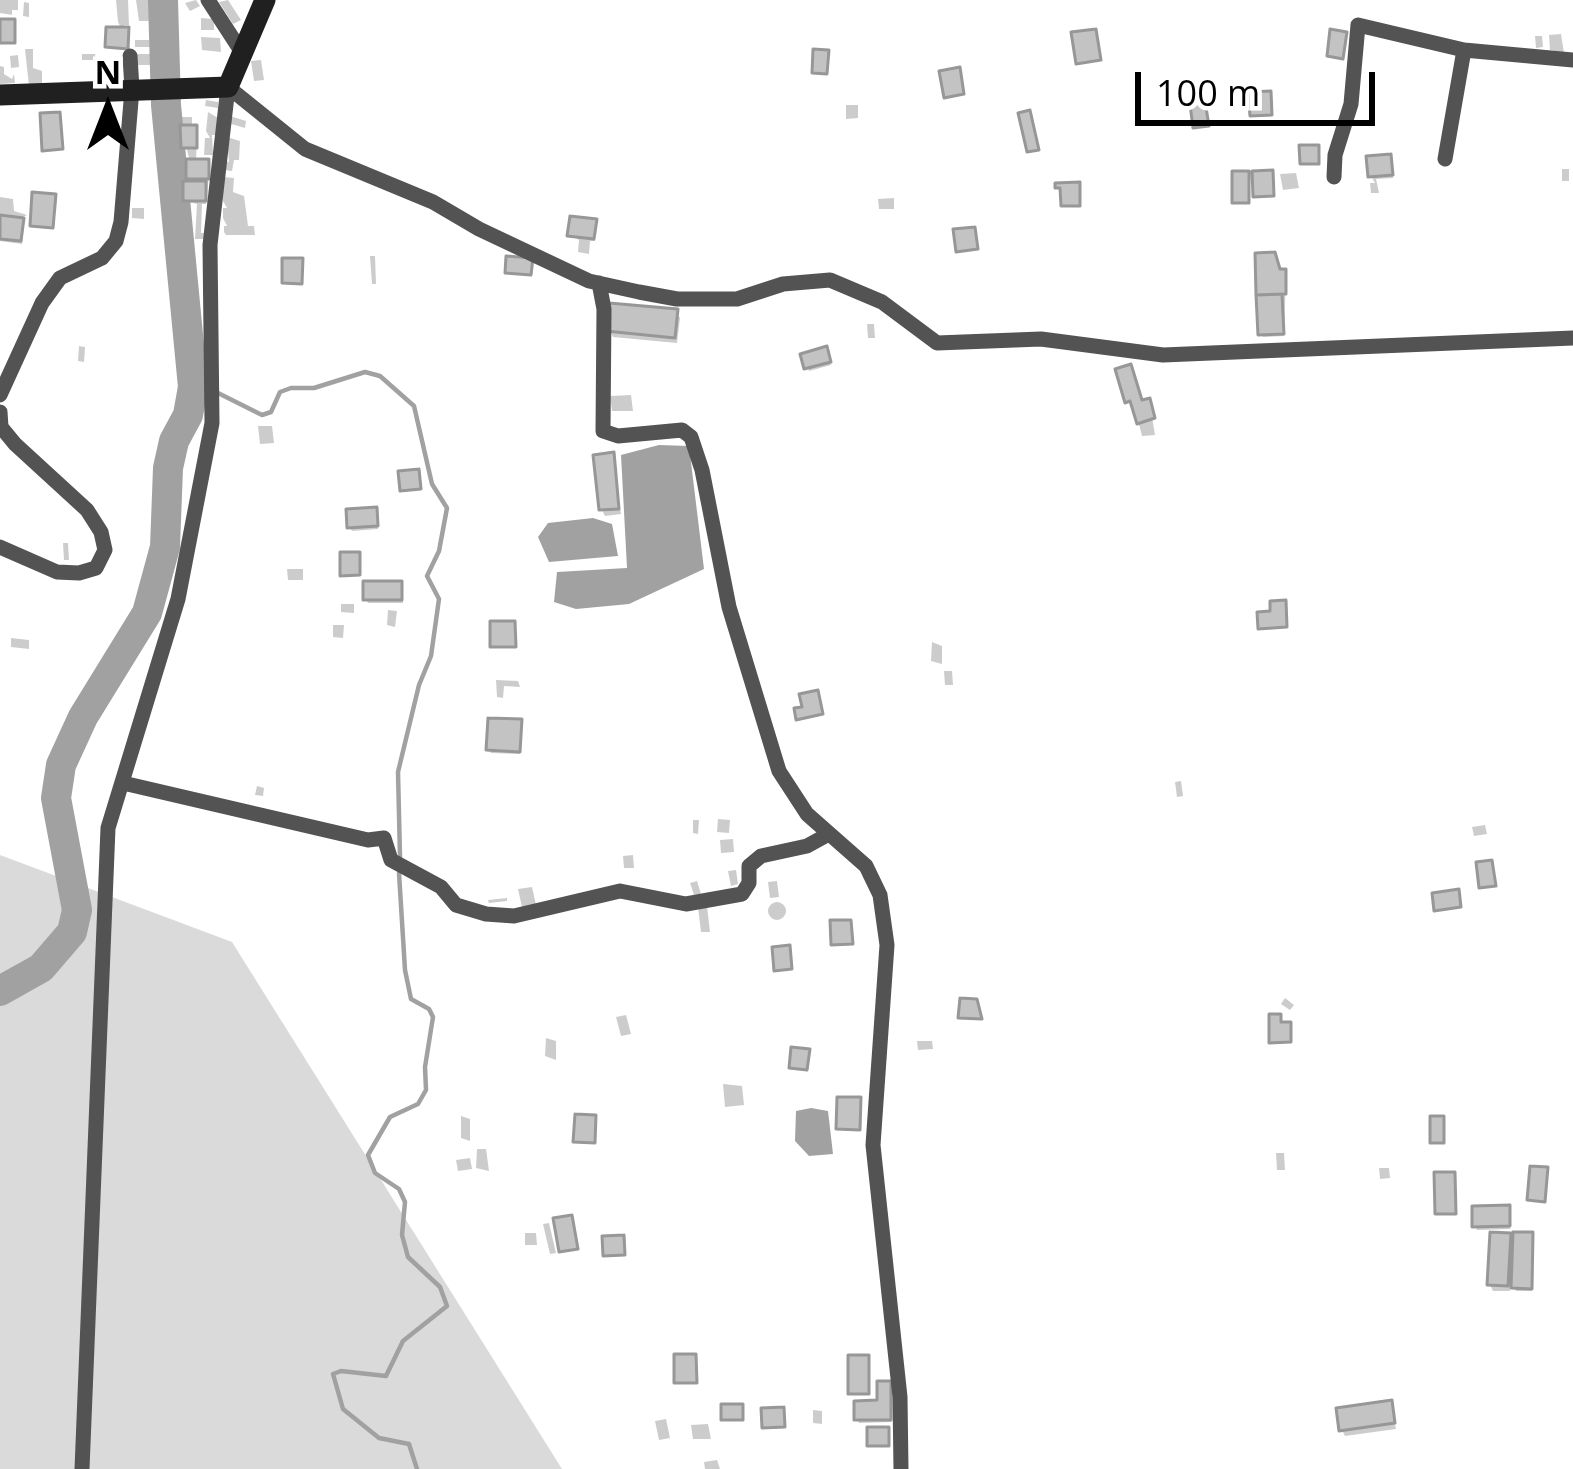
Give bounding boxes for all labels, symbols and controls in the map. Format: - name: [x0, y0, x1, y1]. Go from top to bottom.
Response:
- north arrow: [48, 48, 168, 168]
- scale bar: [1141, 48, 1381, 122]
- text: N: [95, 49, 121, 94]
- text: 100 m: [1156, 68, 1260, 117]

